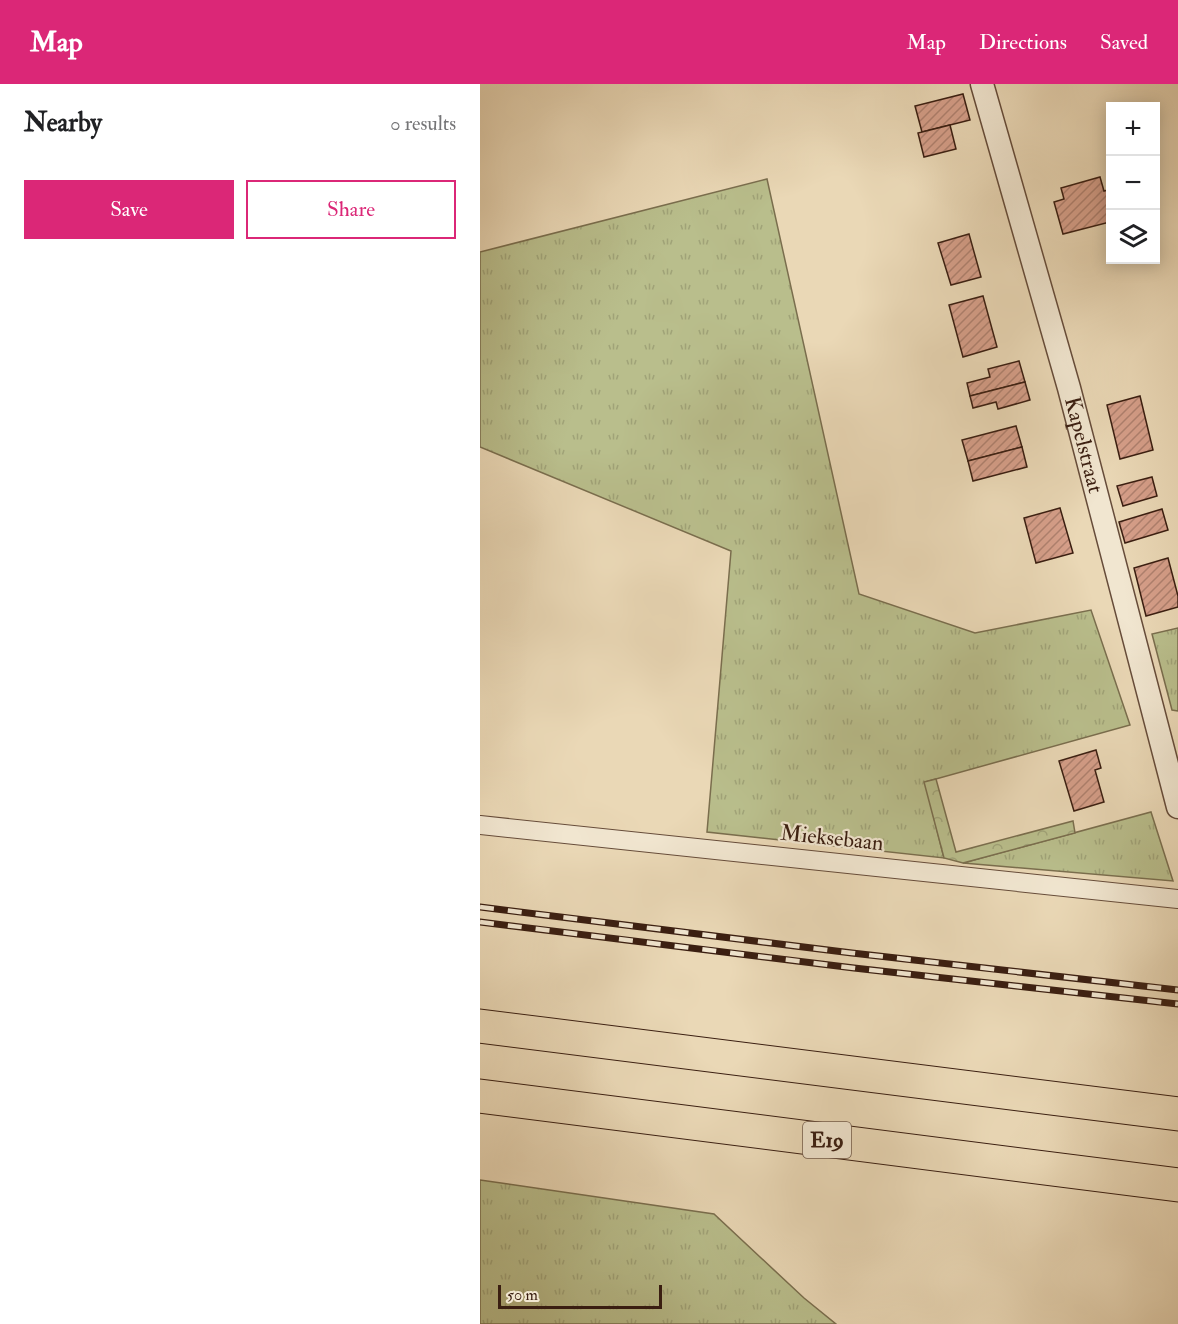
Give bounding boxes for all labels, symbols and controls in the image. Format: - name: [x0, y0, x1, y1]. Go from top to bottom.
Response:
- text: Map: [30, 25, 83, 60]
- text: Map: [906, 29, 946, 56]
- text: Directions: [979, 29, 1067, 56]
- text: Saved: [1100, 29, 1148, 56]
- map controls: [1106, 102, 1160, 264]
- button: +: [1106, 102, 1160, 156]
- text: Nearby: [24, 107, 102, 139]
- text: 0 results: [390, 111, 456, 136]
- button: −: [1106, 156, 1160, 210]
- button: Save: [24, 180, 234, 239]
- button: Share: [246, 180, 456, 239]
- button: layers: [1106, 210, 1160, 264]
- street label: Kapelstraat: [1058, 394, 1110, 496]
- street label: Mieksebaan: [779, 819, 885, 857]
- road number: E19: [803, 1122, 851, 1158]
- scale bar: [498, 1282, 662, 1310]
- text: 50 m: [507, 1285, 538, 1305]

